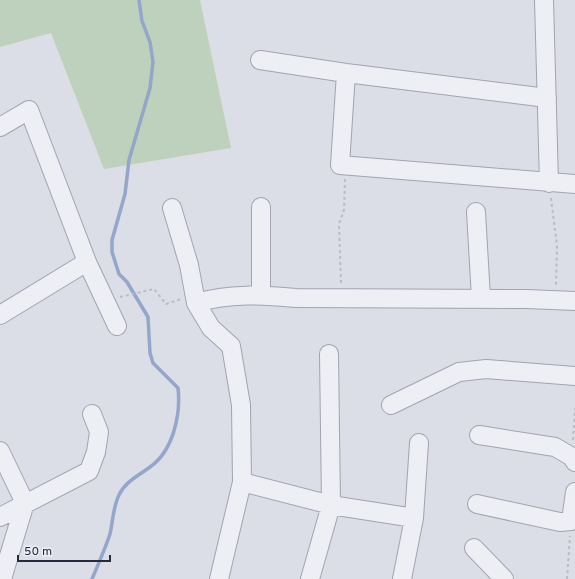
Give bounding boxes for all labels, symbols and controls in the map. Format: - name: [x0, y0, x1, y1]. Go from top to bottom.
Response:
- scale bar: [18, 537, 110, 563]
- text: 50 m: [24, 544, 52, 560]

